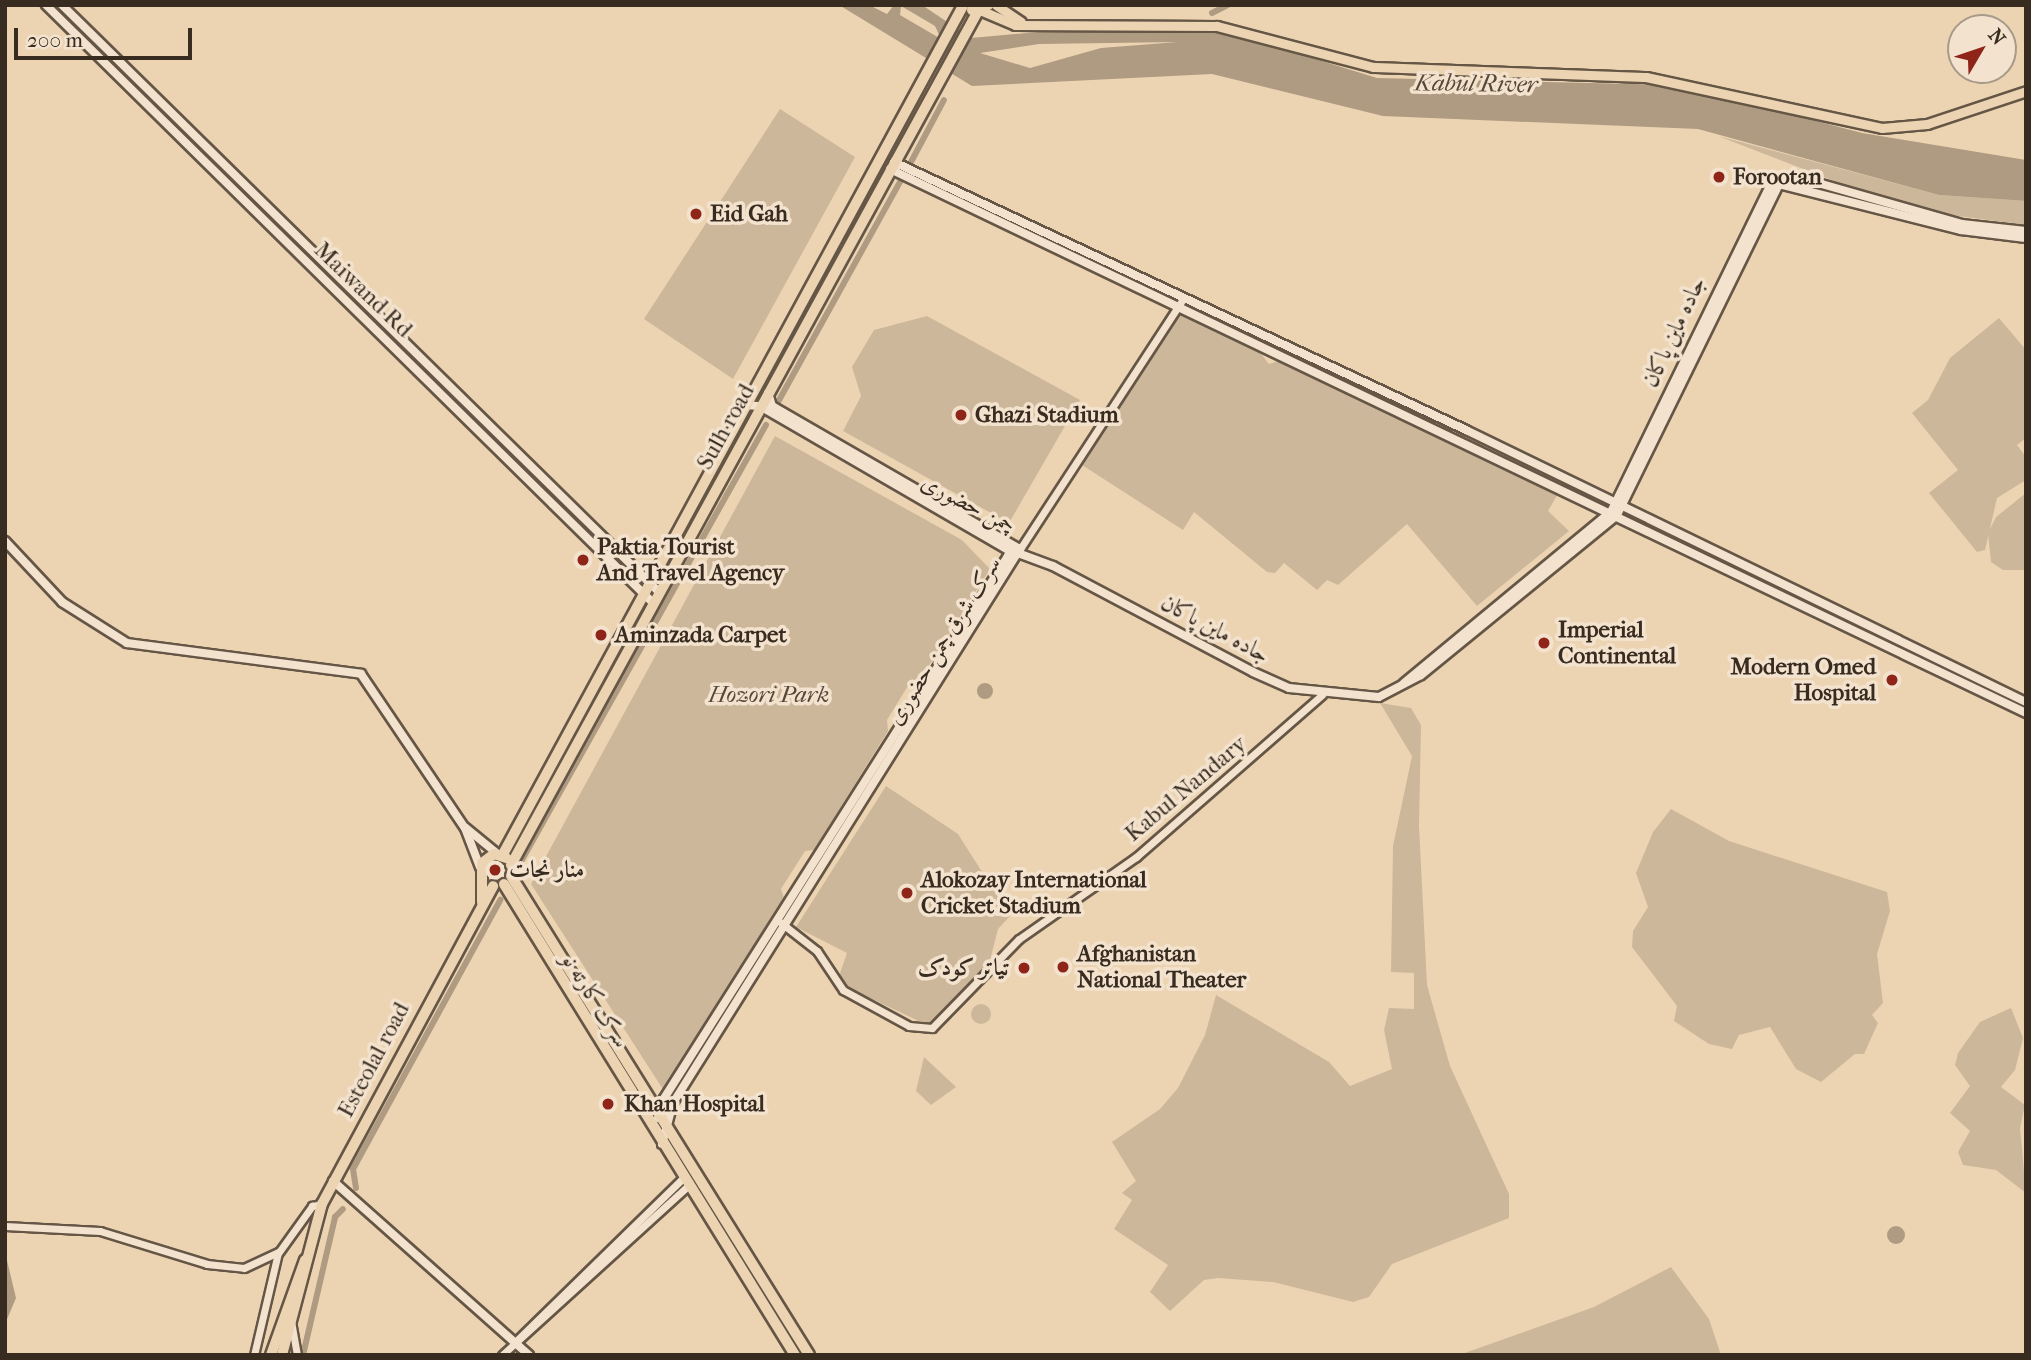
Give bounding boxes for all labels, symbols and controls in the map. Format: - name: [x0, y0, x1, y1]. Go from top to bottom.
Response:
- scale bar: [18, 14, 196, 58]
- north arrow: [1947, 14, 2017, 84]
- text: N: [1984, 25, 2010, 50]
- text: 200 m: [27, 28, 83, 52]
- water label: Kabul River: [1414, 69, 1538, 99]
- place label: Forootan: [1733, 163, 1822, 191]
- marker: Forootan: [1711, 169, 1727, 185]
- place label: Eid Gah: [710, 200, 788, 228]
- marker: Eid Gah: [688, 206, 704, 222]
- street label: Maiwand Rd: [308, 237, 418, 343]
- street label: جاده ماین پاکان: [1636, 272, 1712, 392]
- street label: Sulh road: [691, 379, 761, 475]
- place label: Ghazi Stadium: [975, 401, 1119, 429]
- marker: Ghazi Stadium: [953, 407, 969, 423]
- street label: چمن حضوری: [916, 469, 1020, 539]
- place label: Paktia Tourist And Travel Agency: [597, 533, 784, 587]
- marker: Paktia Tourist And Travel Agency: [575, 552, 591, 568]
- street label: سرک شرق چمن حضوری: [881, 552, 1007, 730]
- street label: جاده ماین پاکان: [1156, 589, 1274, 669]
- place label: Imperial Continental: [1558, 616, 1676, 670]
- place label: Aminzada Carpet: [615, 621, 787, 649]
- marker: Aminzada Carpet: [593, 627, 609, 643]
- marker: Imperial Continental: [1536, 635, 1552, 651]
- place label: Modern Omed Hospital: [1730, 653, 1876, 707]
- marker: Modern Omed Hospital: [1882, 670, 1902, 690]
- park label: Hozori Park: [709, 681, 829, 709]
- street label: Kabul Nandary: [1120, 730, 1252, 848]
- place label: منار نجات: [509, 856, 584, 884]
- marker: منار نجات: [487, 862, 503, 878]
- place label: Alokozay International Cricket Stadium: [921, 866, 1147, 920]
- marker: Alokozay International Cricket Stadium: [899, 885, 915, 901]
- place label: Afghanistan National Theater: [1077, 940, 1246, 994]
- street label: سرک کارته نو: [555, 947, 635, 1053]
- place label: تیاتر کودک: [918, 954, 1010, 982]
- marker: Afghanistan National Theater: [1055, 959, 1071, 975]
- marker: تیاتر کودک: [1016, 960, 1032, 976]
- street label: Esteolal road: [332, 998, 416, 1122]
- place label: Khan Hospital: [624, 1090, 765, 1118]
- marker: Khan Hospital: [598, 1094, 618, 1114]

